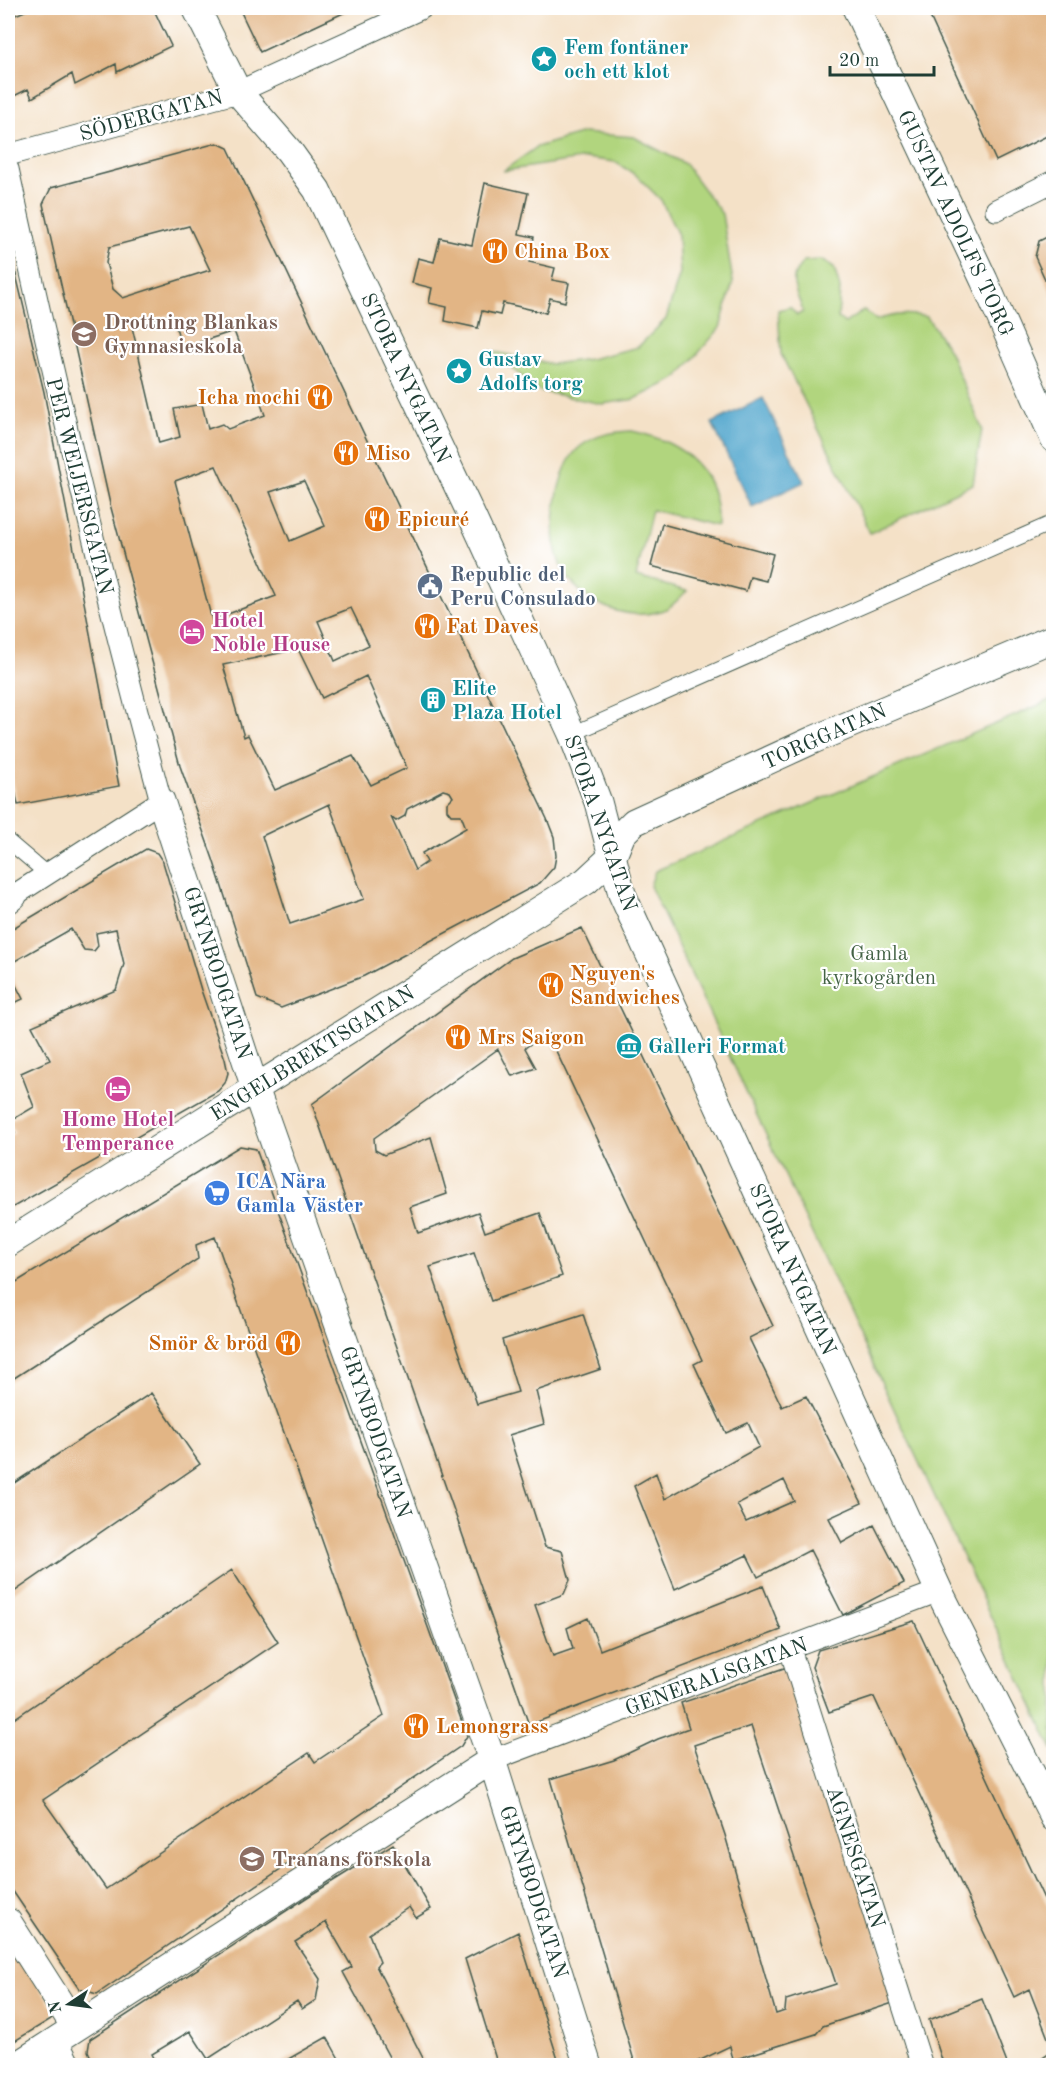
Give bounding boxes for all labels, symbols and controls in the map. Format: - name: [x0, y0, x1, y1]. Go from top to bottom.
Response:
- place label: Fem fontäner och ett klot: [564, 38, 688, 83]
- scale bar: [830, 39, 934, 77]
- place icon: Fem fontäner och ett klot: [529, 44, 559, 74]
- text: 20 m: [839, 52, 879, 70]
- street label: SÖDERGATAN: [76, 83, 225, 146]
- street label: GUSTAV ADOLFS TORG: [893, 107, 1016, 340]
- restaurant icon: China Box: [480, 236, 510, 266]
- place label: China Box: [514, 242, 610, 263]
- street label: STORA NYGATAN: [356, 290, 453, 467]
- place label: Drottning Blankas Gymnasieskola: [104, 313, 278, 358]
- school or university icon: Drottning Blankas Gymnasieskola: [69, 319, 99, 349]
- place label: Gustav Adolfs torg: [478, 350, 583, 395]
- place icon: Gustav Adolfs torg: [444, 356, 474, 386]
- street label: PER WEIJERSGATAN: [41, 376, 116, 597]
- restaurant icon: Icha mochi: [305, 382, 335, 412]
- place label: Icha mochi: [197, 388, 300, 409]
- restaurant icon: Miso: [331, 438, 361, 468]
- place label: Miso: [366, 444, 411, 465]
- restaurant icon: Epicuré: [362, 504, 392, 534]
- place label: Epicuré: [397, 510, 470, 531]
- place label: Republic del Peru Consulado: [450, 565, 596, 610]
- public building icon: Republic del Peru Consulado: [415, 571, 445, 601]
- place label: Hotel Noble House: [212, 611, 330, 656]
- restaurant icon: Fat Daves: [412, 611, 442, 641]
- hotel icon: Hotel Noble House: [177, 617, 207, 647]
- place label: Fat Daves: [446, 617, 539, 638]
- place label: Elite Plaza Hotel: [452, 679, 562, 724]
- building icon: Elite Plaza Hotel: [418, 685, 448, 715]
- street label: TORGGATAN: [759, 701, 890, 774]
- street label: STORA NYGATAN: [559, 732, 640, 915]
- street label: GRYNBODGATAN: [179, 884, 254, 1063]
- park label: Gamla kyrkogården: [822, 944, 936, 989]
- place label: Nguyen's Sandwiches: [570, 964, 680, 1009]
- restaurant icon: Nguyen's Sandwiches: [536, 970, 566, 1000]
- street label: ENGELBREKTSGATAN: [207, 983, 419, 1126]
- restaurant icon: Mrs Saigon: [443, 1022, 473, 1052]
- place label: Mrs Saigon: [478, 1028, 585, 1049]
- museum icon: Galleri Format: [614, 1031, 644, 1061]
- place label: Galleri Format: [648, 1037, 786, 1058]
- hotel icon: Home Hotel Temperance: [103, 1074, 133, 1104]
- place label: Home Hotel Temperance: [62, 1110, 174, 1155]
- place label: ICA Nära Gamla Väster: [236, 1172, 363, 1217]
- supermarket icon: ICA Nära Gamla Väster: [202, 1178, 232, 1208]
- street label: STORA NYGATAN: [744, 1181, 839, 1359]
- restaurant icon: Smör & bröd: [273, 1328, 303, 1358]
- place label: Smör & bröd: [148, 1334, 268, 1355]
- street label: GRYNBODGATAN: [335, 1344, 414, 1521]
- street label: GENERALSGATAN: [622, 1635, 811, 1720]
- restaurant icon: Lemongrass: [401, 1711, 431, 1741]
- place label: Lemongrass: [436, 1717, 549, 1738]
- street label: AGNESGATAN: [822, 1784, 887, 1931]
- street label: GRYNBODGATAN: [495, 1803, 570, 1982]
- school or university icon: Tranans förskola: [237, 1844, 267, 1874]
- place label: Tranans förskola: [272, 1850, 432, 1871]
- north arrow: [39, 1974, 99, 2034]
- text: N: [47, 1998, 66, 2015]

